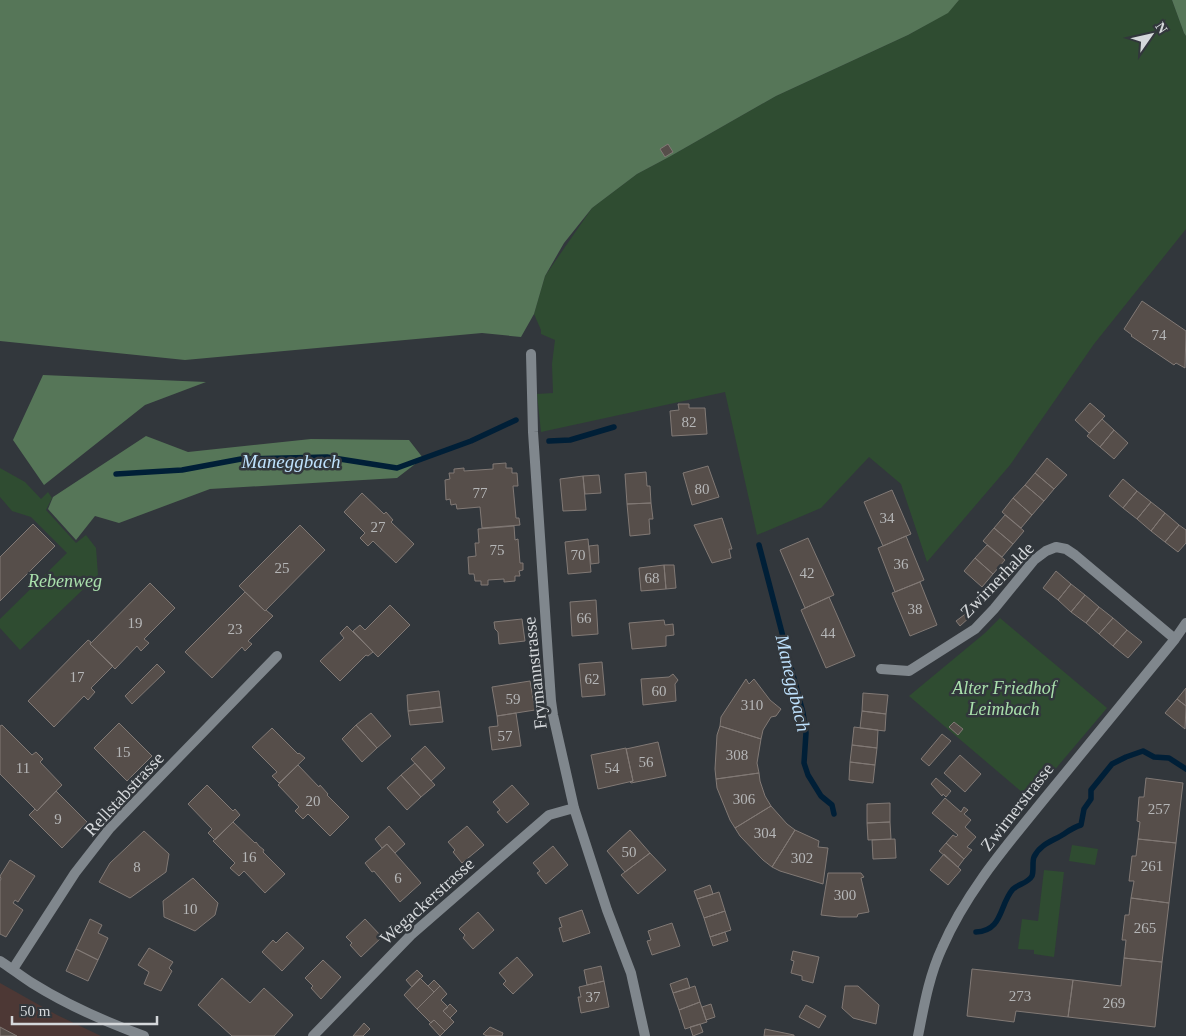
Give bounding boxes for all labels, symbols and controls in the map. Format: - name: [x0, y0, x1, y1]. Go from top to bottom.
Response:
- north arrow: [1126, 10, 1176, 60]
- text: N: [1152, 20, 1170, 36]
- house number: 74: [1152, 327, 1167, 343]
- house number: 82: [682, 414, 697, 430]
- water label: Maneggbach: [240, 451, 341, 472]
- house number: 80: [695, 481, 710, 497]
- house number: 77: [473, 485, 488, 501]
- house number: 34: [880, 510, 895, 526]
- house number: 27: [371, 519, 386, 535]
- street label: Zwirnerhalde: [956, 538, 1038, 622]
- house number: 75: [490, 542, 505, 558]
- house number: 70: [571, 547, 586, 563]
- house number: 36: [894, 556, 909, 572]
- house number: 25: [275, 560, 290, 576]
- house number: 42: [800, 565, 815, 581]
- house number: 68: [645, 570, 660, 586]
- park label: Rebenweg: [27, 571, 102, 591]
- house number: 38: [908, 601, 923, 617]
- house number: 66: [577, 610, 592, 626]
- house number: 19: [128, 615, 143, 631]
- street label: Frymannstrasse: [519, 616, 551, 730]
- house number: 23: [228, 621, 243, 637]
- house number: 44: [821, 625, 836, 641]
- water label: Maneggbach: [771, 631, 814, 734]
- house number: 17: [70, 669, 85, 685]
- house number: 62: [585, 671, 600, 687]
- park label: Alter Friedhof Leimbach: [951, 678, 1059, 719]
- house number: 60: [652, 683, 667, 699]
- house number: 59: [506, 691, 521, 707]
- house number: 310: [741, 697, 763, 713]
- house number: 57: [498, 728, 513, 744]
- house number: 15: [116, 744, 131, 760]
- house number: 308: [726, 747, 748, 763]
- street label: Rellstabstrasse: [80, 748, 168, 840]
- house number: 56: [639, 754, 654, 770]
- street label: Zwirnerstrasse: [976, 759, 1058, 855]
- house number: 11: [16, 760, 30, 776]
- house number: 54: [605, 760, 620, 776]
- house number: 306: [733, 791, 756, 807]
- house number: 20: [306, 793, 321, 809]
- house number: 257: [1148, 801, 1171, 817]
- house number: 9: [54, 811, 62, 827]
- house number: 304: [754, 825, 777, 841]
- house number: 50: [622, 844, 637, 860]
- house number: 16: [242, 849, 257, 865]
- house number: 302: [791, 850, 813, 866]
- street label: Wegackerstrasse: [376, 854, 478, 948]
- house number: 261: [1141, 858, 1163, 874]
- house number: 8: [133, 859, 141, 875]
- house number: 6: [394, 870, 402, 886]
- house number: 300: [834, 887, 856, 903]
- house number: 10: [183, 901, 198, 917]
- house number: 265: [1134, 920, 1156, 936]
- house number: 273: [1009, 988, 1031, 1004]
- house number: 37: [586, 989, 601, 1005]
- scale bar: [12, 994, 158, 1026]
- house number: 269: [1103, 995, 1125, 1011]
- text: 50 m: [20, 1003, 51, 1019]

